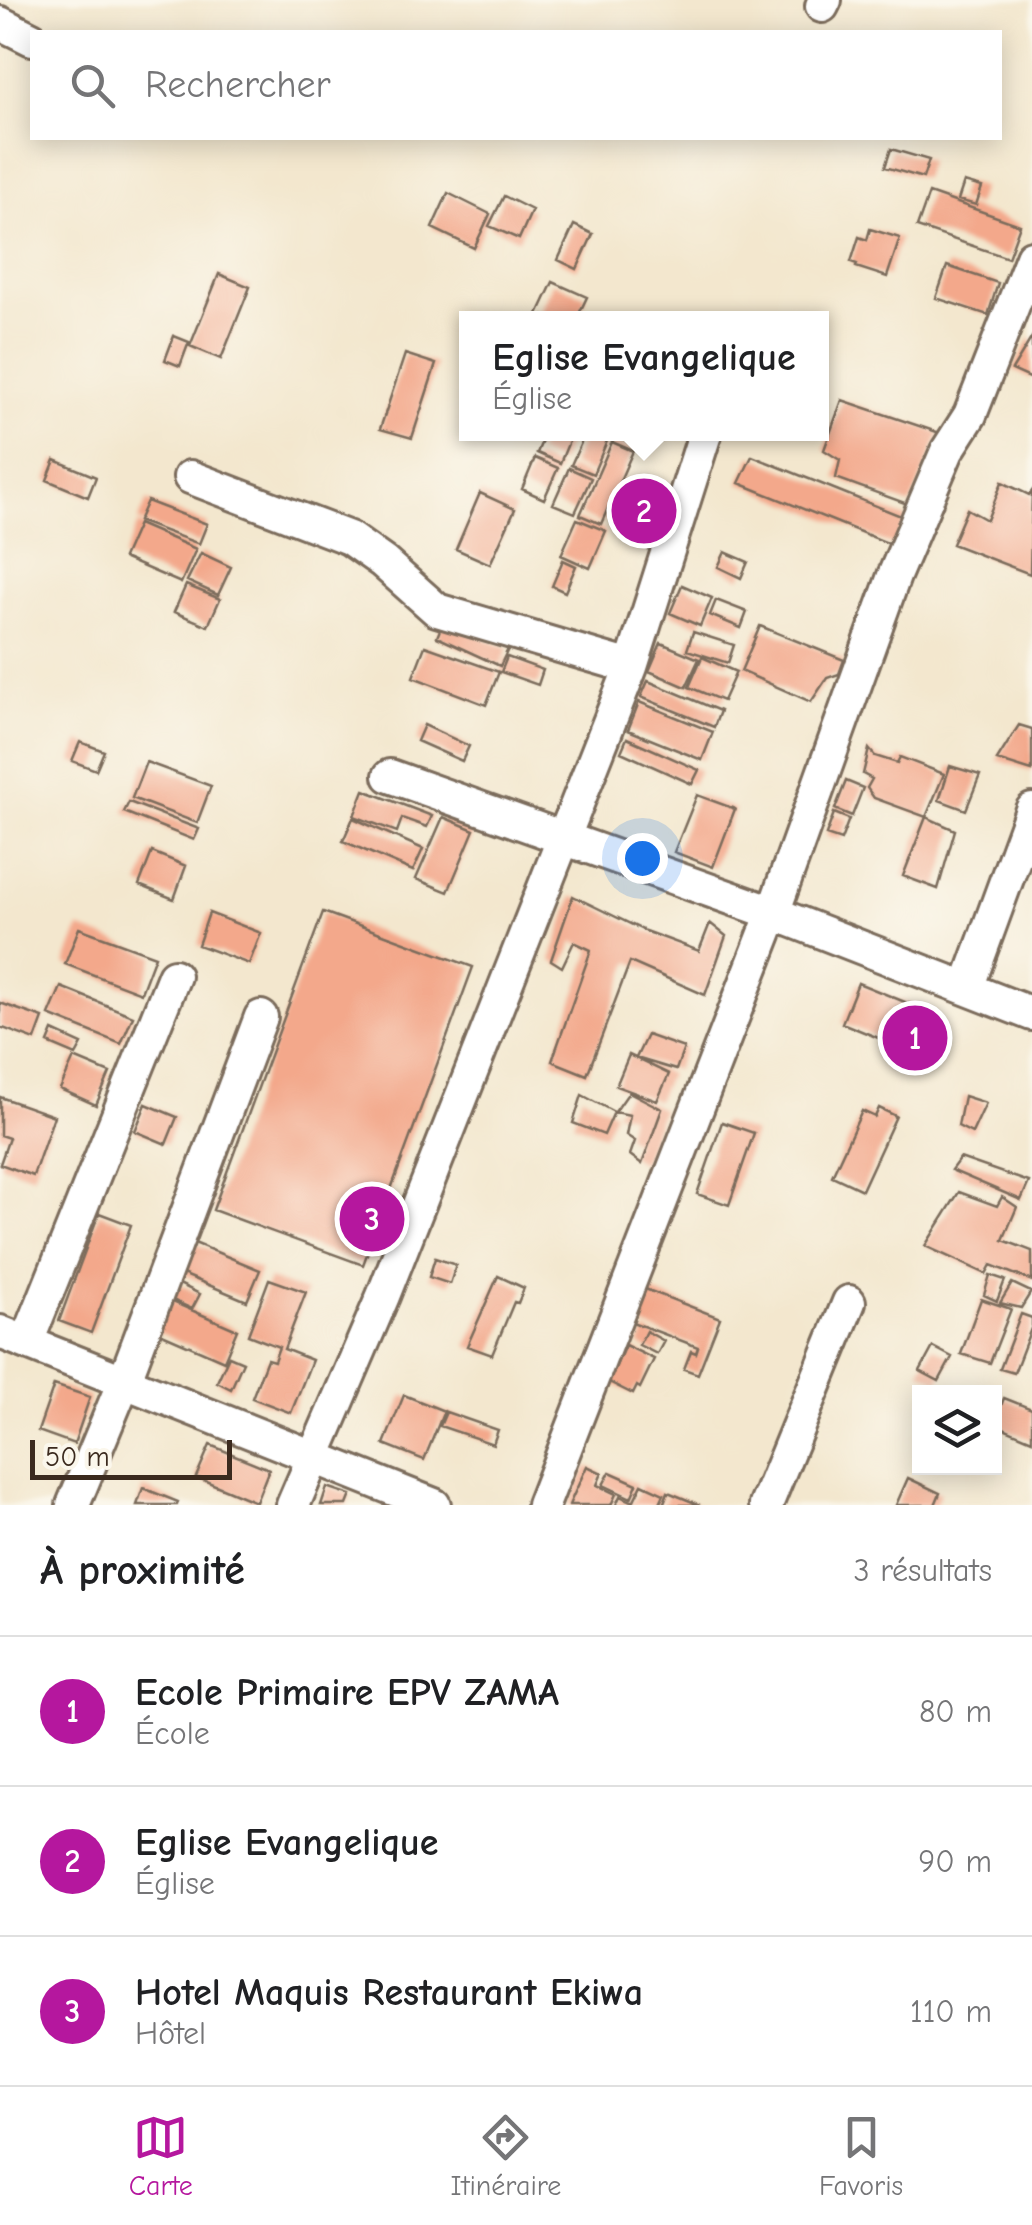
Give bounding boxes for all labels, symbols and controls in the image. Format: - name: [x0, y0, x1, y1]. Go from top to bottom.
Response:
- search box: [30, 30, 1002, 140]
- icon: search: [65, 58, 120, 113]
- text: Rechercher: [145, 63, 331, 107]
- popup: [459, 311, 829, 441]
- text: Eglise Evangelique: [492, 336, 796, 380]
- text: Église: [492, 380, 572, 417]
- pin: 2: [612, 474, 676, 548]
- your location: [617, 833, 668, 884]
- pin: 1: [882, 1000, 948, 1076]
- pin: 3: [340, 1182, 404, 1256]
- map controls: [912, 1385, 1002, 1475]
- button: layers: [912, 1385, 1002, 1475]
- scale bar: [30, 1435, 232, 1480]
- text: 50 m: [45, 1441, 110, 1473]
- text: À proximité: [40, 1546, 245, 1595]
- text: 3 résultats: [853, 1552, 992, 1589]
- text: Ecole Primaire EPV ZAMA: [135, 1671, 559, 1715]
- text: 1: [66, 1693, 79, 1730]
- text: 80 m: [919, 1693, 992, 1730]
- text: École: [135, 1715, 210, 1752]
- text: Eglise Evangelique: [135, 1821, 438, 1865]
- text: 2: [65, 1843, 80, 1880]
- text: 90 m: [918, 1843, 992, 1880]
- text: Église: [135, 1865, 215, 1902]
- text: Hotel Maquis Restaurant Ekiwa: [135, 1971, 643, 2015]
- text: 3: [65, 1993, 80, 2030]
- text: 110 m: [910, 1993, 992, 2030]
- text: Hôtel: [135, 2015, 206, 2052]
- tab: Carte: [129, 2110, 193, 2202]
- tab: Itinéraire: [451, 2110, 561, 2202]
- tab: Favoris: [819, 2110, 903, 2202]

